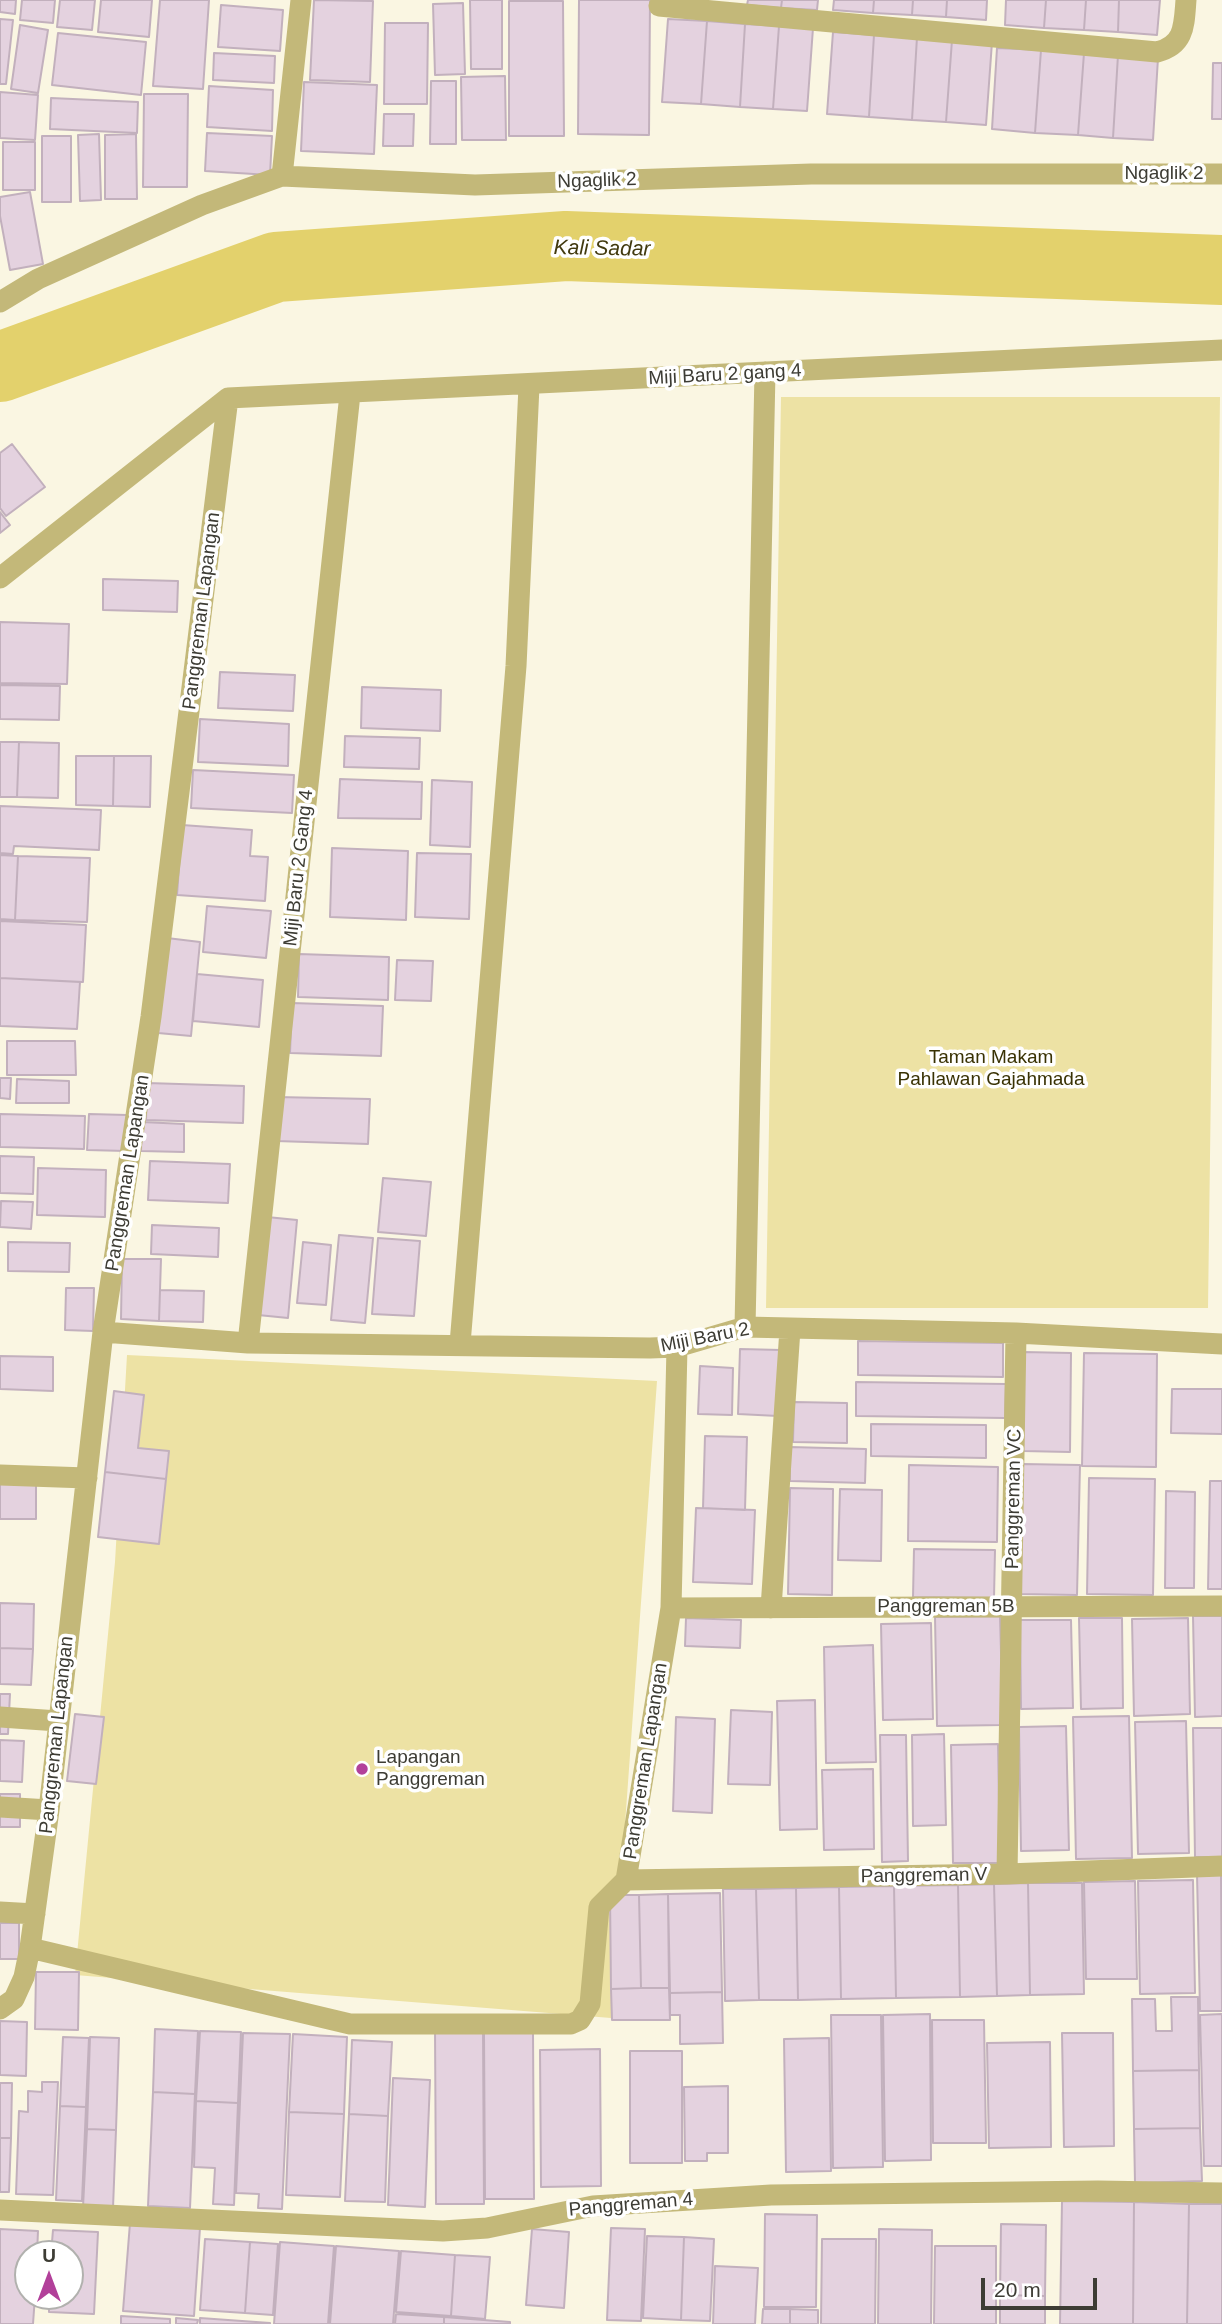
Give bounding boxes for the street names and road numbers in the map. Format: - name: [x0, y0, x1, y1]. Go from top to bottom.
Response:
- street label: Ngaglik 2: [1124, 163, 1204, 185]
- street label: Ngaglik 2: [557, 168, 637, 194]
- street label: Miji Baru 2 gang 4: [648, 360, 802, 390]
- street label: Panggreman Lapangan: [179, 511, 225, 711]
- street label: Miji Baru 2 Gang 4: [279, 789, 319, 947]
- street label: Panggreman Lapangan: [101, 1073, 155, 1273]
- street label: Miji Baru 2: [659, 1318, 751, 1358]
- street label: Panggreman VC: [1001, 1429, 1027, 1569]
- street label: Panggreman 5B: [877, 1596, 1015, 1618]
- street label: Panggreman Lapangan: [35, 1635, 79, 1835]
- street label: Panggreman Lapangan: [619, 1661, 673, 1861]
- street label: Panggreman V: [860, 1863, 988, 1889]
- street label: Panggreman 4: [568, 2188, 694, 2222]

